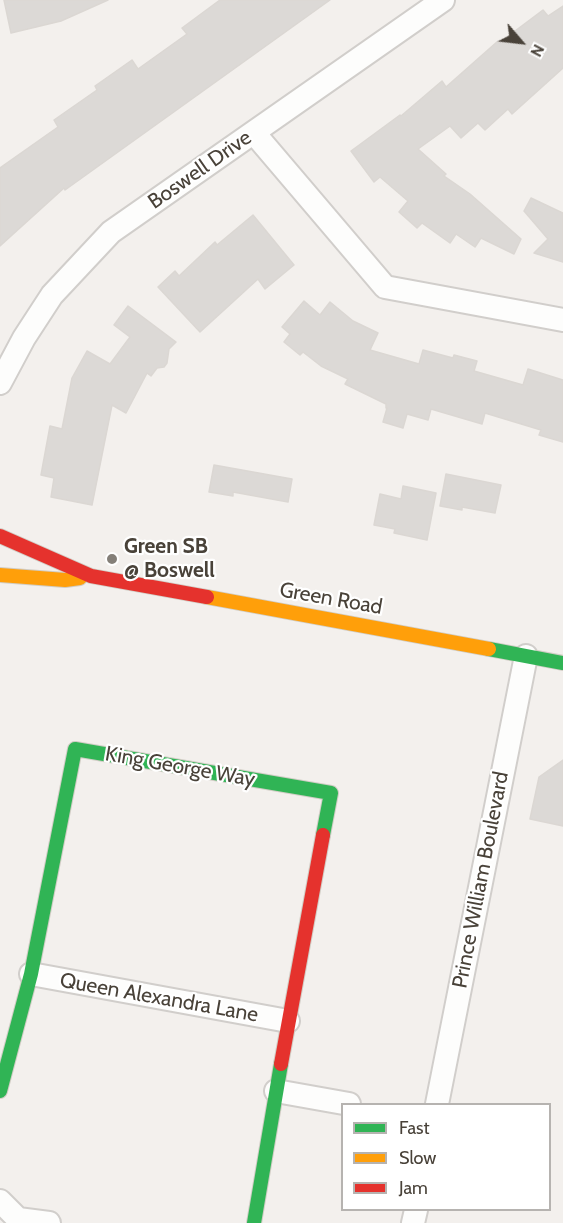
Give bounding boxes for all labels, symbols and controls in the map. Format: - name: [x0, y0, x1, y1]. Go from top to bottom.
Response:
- north arrow: [491, 12, 551, 72]
- text: N: [526, 41, 548, 60]
- street label: Boswell Drive: [143, 125, 257, 215]
- place label: Green SB @ Boswell: [124, 534, 215, 584]
- marker: Green SB @ Boswell: [105, 552, 119, 566]
- street label: Green Road: [278, 578, 384, 620]
- street label: King George Way: [103, 741, 257, 793]
- street label: Prince William Boulevard: [448, 769, 514, 991]
- street label: Queen Alexandra Lane: [58, 968, 260, 1028]
- legend: [341, 1103, 551, 1211]
- text: Fast: [399, 1117, 430, 1139]
- text: Slow: [399, 1147, 436, 1169]
- text: Jam: [399, 1177, 428, 1199]

